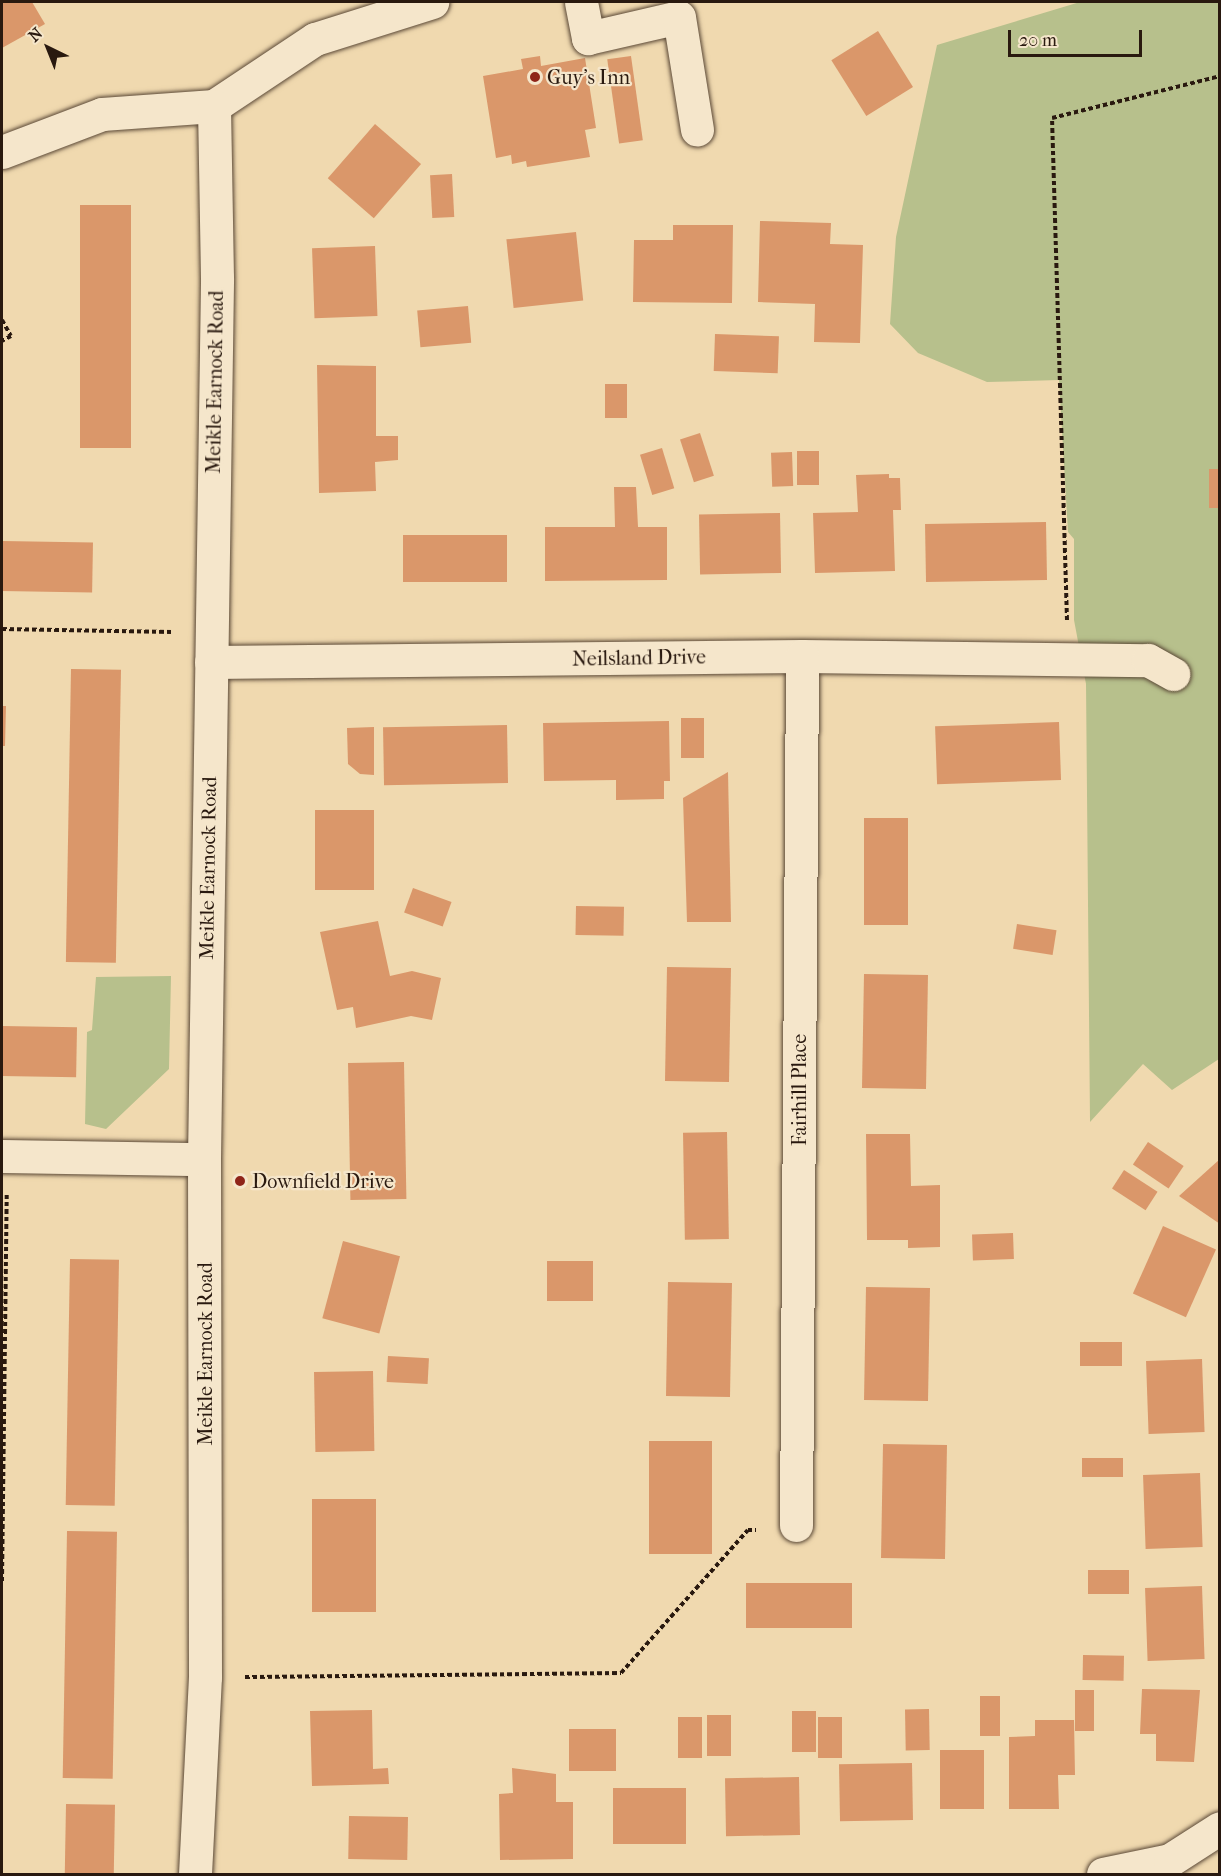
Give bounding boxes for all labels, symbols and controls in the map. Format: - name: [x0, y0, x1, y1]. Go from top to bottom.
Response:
- north arrow: [18, 18, 78, 78]
- scale bar: [1011, 18, 1144, 56]
- text: N: [24, 23, 46, 46]
- text: 20 m: [1019, 30, 1057, 51]
- place label: Guy's Inn: [547, 65, 630, 89]
- marker: Guy's Inn: [528, 70, 542, 84]
- street label: Meikle Earnock Road: [201, 290, 229, 474]
- street label: Neilsland Drive: [572, 645, 706, 671]
- street label: Meikle Earnock Road: [194, 776, 222, 960]
- street label: Fairhill Place: [787, 1034, 811, 1146]
- place label: Downfield Drive: [252, 1169, 394, 1193]
- marker: Downfield Drive: [233, 1174, 247, 1188]
- street label: Meikle Earnock Road: [193, 1262, 217, 1446]

